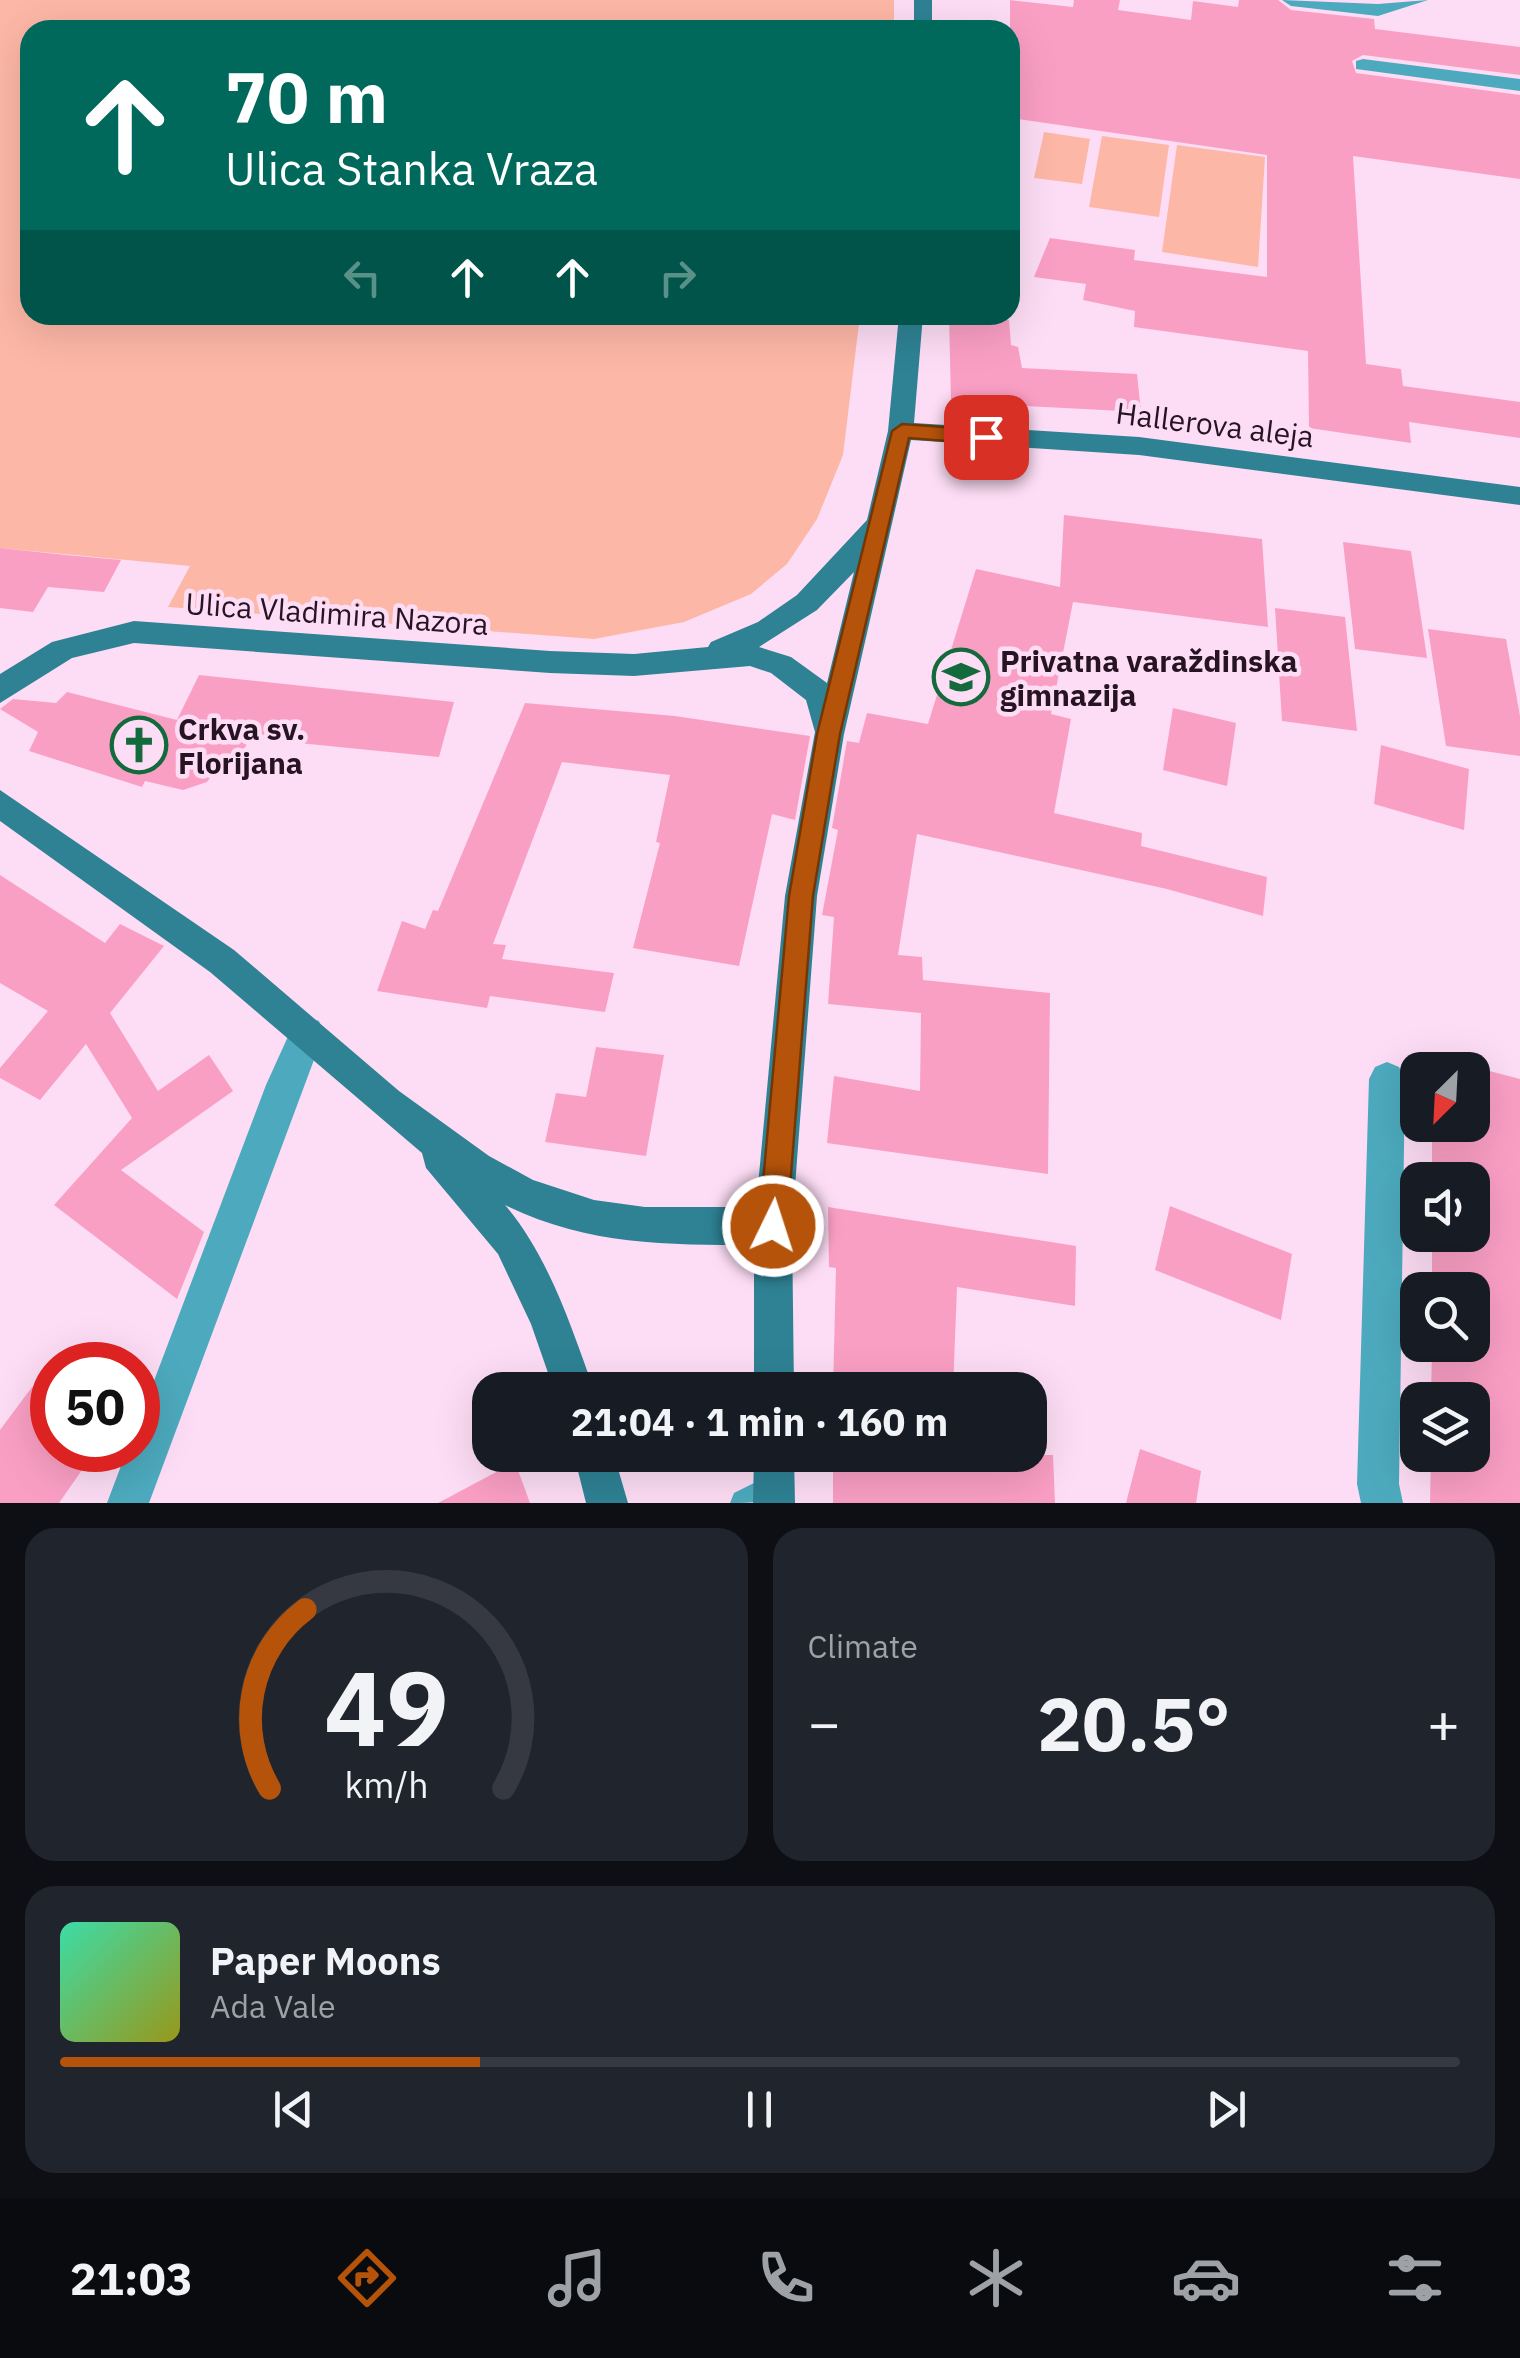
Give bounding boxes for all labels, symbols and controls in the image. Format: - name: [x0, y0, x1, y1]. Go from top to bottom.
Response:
- text: 70 m: [225, 51, 388, 142]
- icon: ahead: [60, 60, 190, 190]
- text: Ulica Stanka Vraza: [225, 139, 598, 197]
- icon: left: [335, 250, 390, 305]
- icon: ahead: [440, 250, 495, 305]
- icon: ahead: [545, 250, 600, 305]
- icon: right: [650, 250, 705, 305]
- street label: Hallerova aleja: [1114, 393, 1316, 455]
- pin: [944, 395, 1029, 480]
- icon: arrive: [959, 410, 1014, 465]
- street label: Ulica Vladimira Nazora: [184, 583, 490, 643]
- place label: Privatna varaždinska gimnazija: [1000, 641, 1298, 714]
- school or university icon: Privatna varaždinska gimnazija: [931, 647, 991, 707]
- place label: Crkva sv. Florijana: [178, 709, 305, 782]
- church icon: Crkva sv. Florijana: [109, 715, 169, 775]
- north arrow: [1400, 1052, 1490, 1142]
- map controls: [1400, 1052, 1490, 1472]
- button: sound: [1400, 1162, 1490, 1252]
- position arrow: [721, 1174, 825, 1278]
- button: search: [1400, 1272, 1490, 1362]
- speed limit sign: 50: [30, 1342, 160, 1472]
- button: layers: [1400, 1382, 1490, 1472]
- text: 21:04 · 1 min · 160 m: [571, 1397, 948, 1446]
- text: Climate: [808, 1625, 918, 1667]
- text: 49: [324, 1639, 449, 1775]
- text: 20.5°: [1037, 1674, 1231, 1772]
- text: −: [808, 1687, 841, 1758]
- text: +: [1427, 1687, 1460, 1758]
- text: km/h: [344, 1761, 428, 1808]
- text: Paper Moons: [210, 1936, 441, 1985]
- text: Ada Vale: [210, 1985, 336, 2027]
- icon: previous: [266, 2082, 321, 2137]
- icon: pause: [732, 2082, 787, 2137]
- icon: next: [1199, 2082, 1254, 2137]
- icon: directions: [332, 2243, 402, 2313]
- icon: music: [542, 2243, 612, 2313]
- icon: phone: [751, 2243, 821, 2313]
- icon: climate: [961, 2243, 1031, 2313]
- icon: car: [1171, 2243, 1241, 2313]
- icon: filters: [1380, 2243, 1450, 2313]
- text: 21:03: [70, 2249, 193, 2307]

